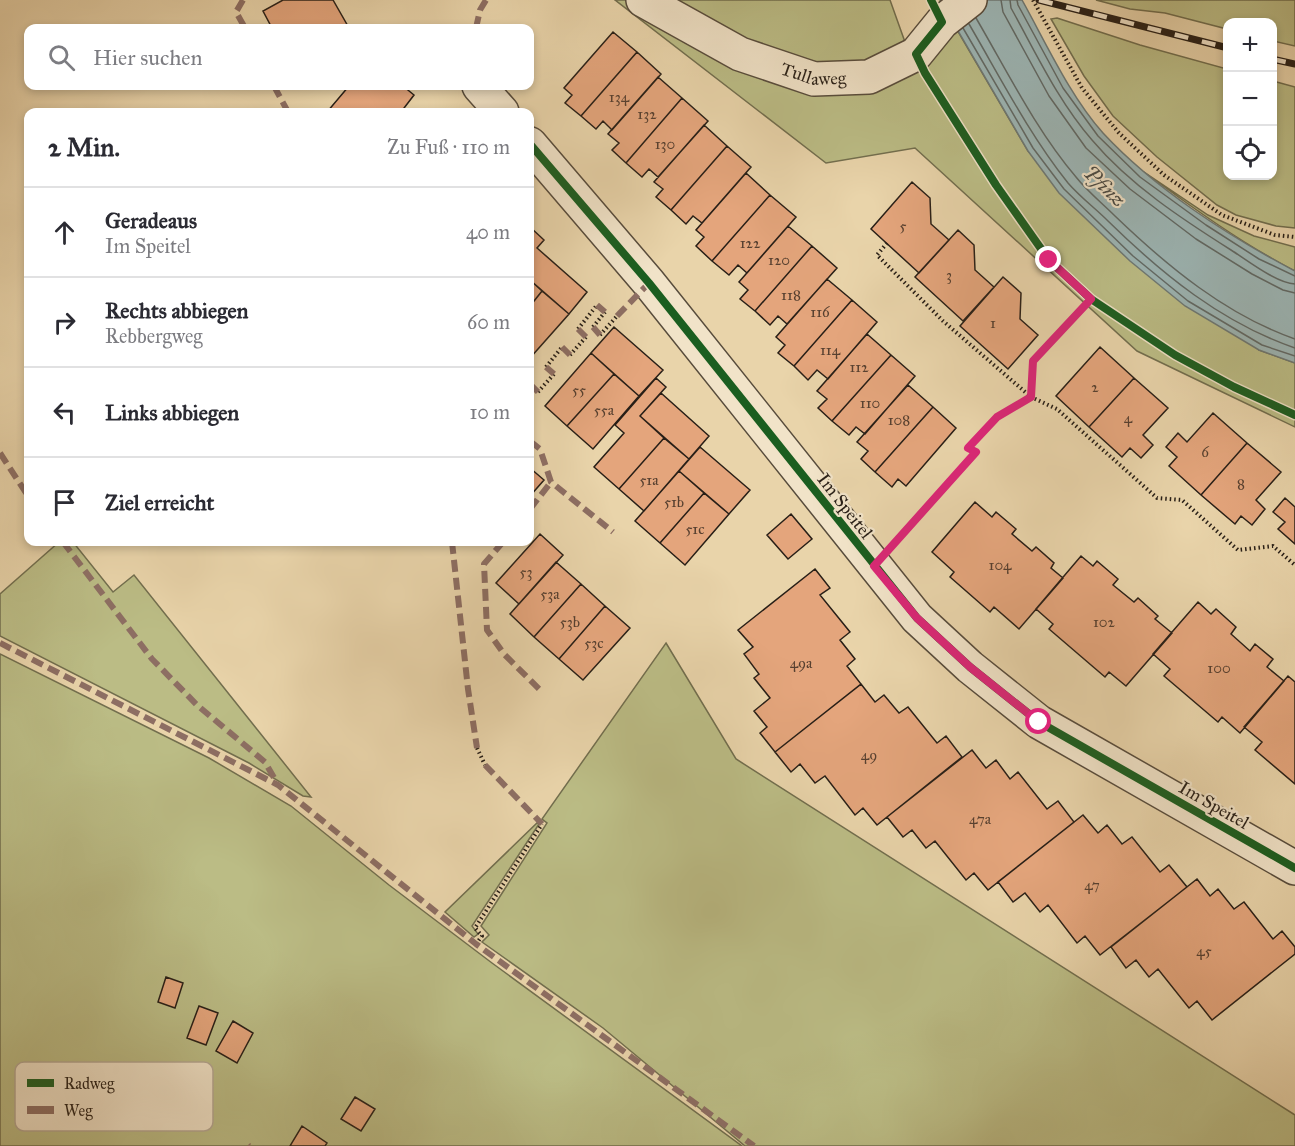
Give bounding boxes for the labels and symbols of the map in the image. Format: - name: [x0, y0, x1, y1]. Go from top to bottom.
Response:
- street label: Tullaweg: [778, 58, 847, 90]
- house number: 134: [609, 88, 630, 106]
- house number: 132: [637, 105, 657, 123]
- house number: 130: [655, 135, 675, 153]
- water label: Pfinz: [1079, 160, 1131, 212]
- house number: 5: [900, 217, 907, 235]
- house number: 122: [740, 234, 761, 252]
- route end: [1035, 246, 1061, 272]
- house number: 120: [768, 251, 790, 269]
- house number: 3: [946, 266, 952, 284]
- house number: 118: [781, 286, 801, 304]
- house number: 116: [810, 303, 831, 321]
- house number: 1: [990, 314, 996, 332]
- house number: 114: [820, 341, 841, 359]
- house number: 112: [849, 358, 869, 376]
- house number: 2: [1091, 378, 1099, 396]
- house number: 55: [572, 381, 586, 399]
- house number: 110: [860, 394, 880, 412]
- house number: 55a: [594, 401, 615, 419]
- house number: 4: [1124, 409, 1133, 427]
- house number: 108: [888, 411, 910, 429]
- house number: 6: [1201, 443, 1210, 461]
- street label: Im Speitel: [813, 469, 878, 543]
- house number: 51a: [639, 471, 659, 489]
- house number: 8: [1237, 475, 1245, 493]
- house number: 51b: [664, 493, 684, 511]
- house number: 51c: [685, 520, 705, 538]
- house number: 104: [989, 556, 1012, 574]
- house number: 53: [520, 563, 532, 581]
- house number: 53a: [540, 585, 560, 603]
- house number: 53b: [560, 613, 580, 631]
- house number: 102: [1093, 613, 1116, 631]
- house number: 53c: [584, 634, 604, 652]
- house number: 49a: [790, 654, 813, 672]
- house number: 100: [1207, 659, 1231, 677]
- route start: [1025, 708, 1051, 734]
- house number: 49: [861, 746, 877, 764]
- street label: Im Speitel: [1175, 776, 1253, 834]
- house number: 47a: [969, 810, 992, 828]
- house number: 47: [1084, 876, 1100, 894]
- house number: 45: [1196, 942, 1212, 960]
- legend: [15, 1062, 213, 1131]
- text: Radweg: [64, 1074, 115, 1094]
- text: Weg: [64, 1101, 93, 1121]

